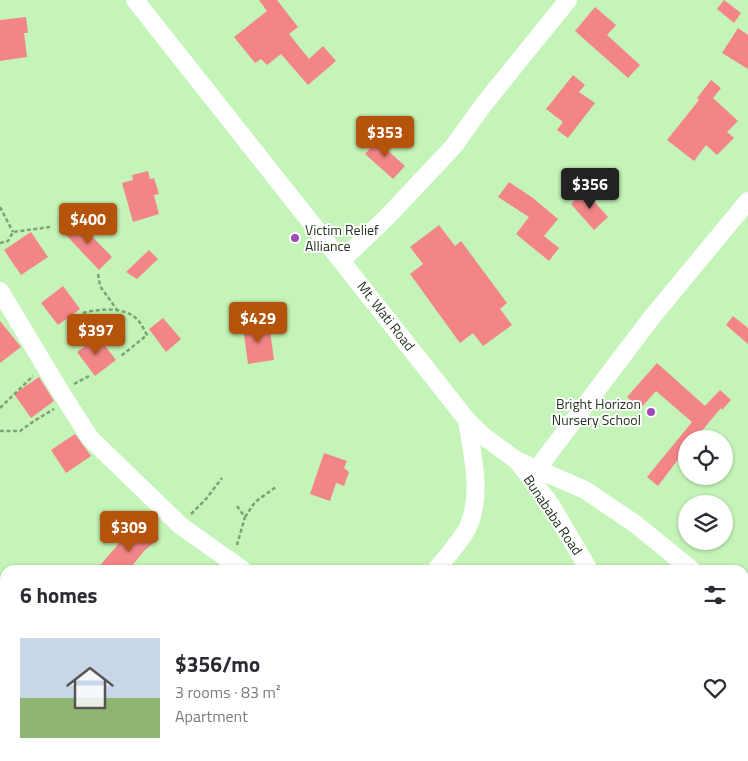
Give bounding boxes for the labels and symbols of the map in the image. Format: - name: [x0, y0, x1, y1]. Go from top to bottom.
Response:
- pin: $353: [355, 116, 415, 158]
- pin: $356: [560, 168, 620, 210]
- pin: $400: [58, 202, 118, 245]
- place label: Victim Relief Alliance: [305, 219, 379, 256]
- marker: Victim Relief Alliance: [289, 232, 301, 244]
- street label: Mt. Wati Road: [352, 276, 420, 355]
- pin: $429: [228, 302, 288, 344]
- pin: $397: [66, 314, 126, 356]
- place label: Bright Horizon Nursery School: [552, 393, 641, 430]
- marker: Bright Horizon Nursery School: [645, 406, 657, 418]
- street label: Bunababa Road: [519, 470, 588, 559]
- pin: $309: [99, 510, 159, 553]

